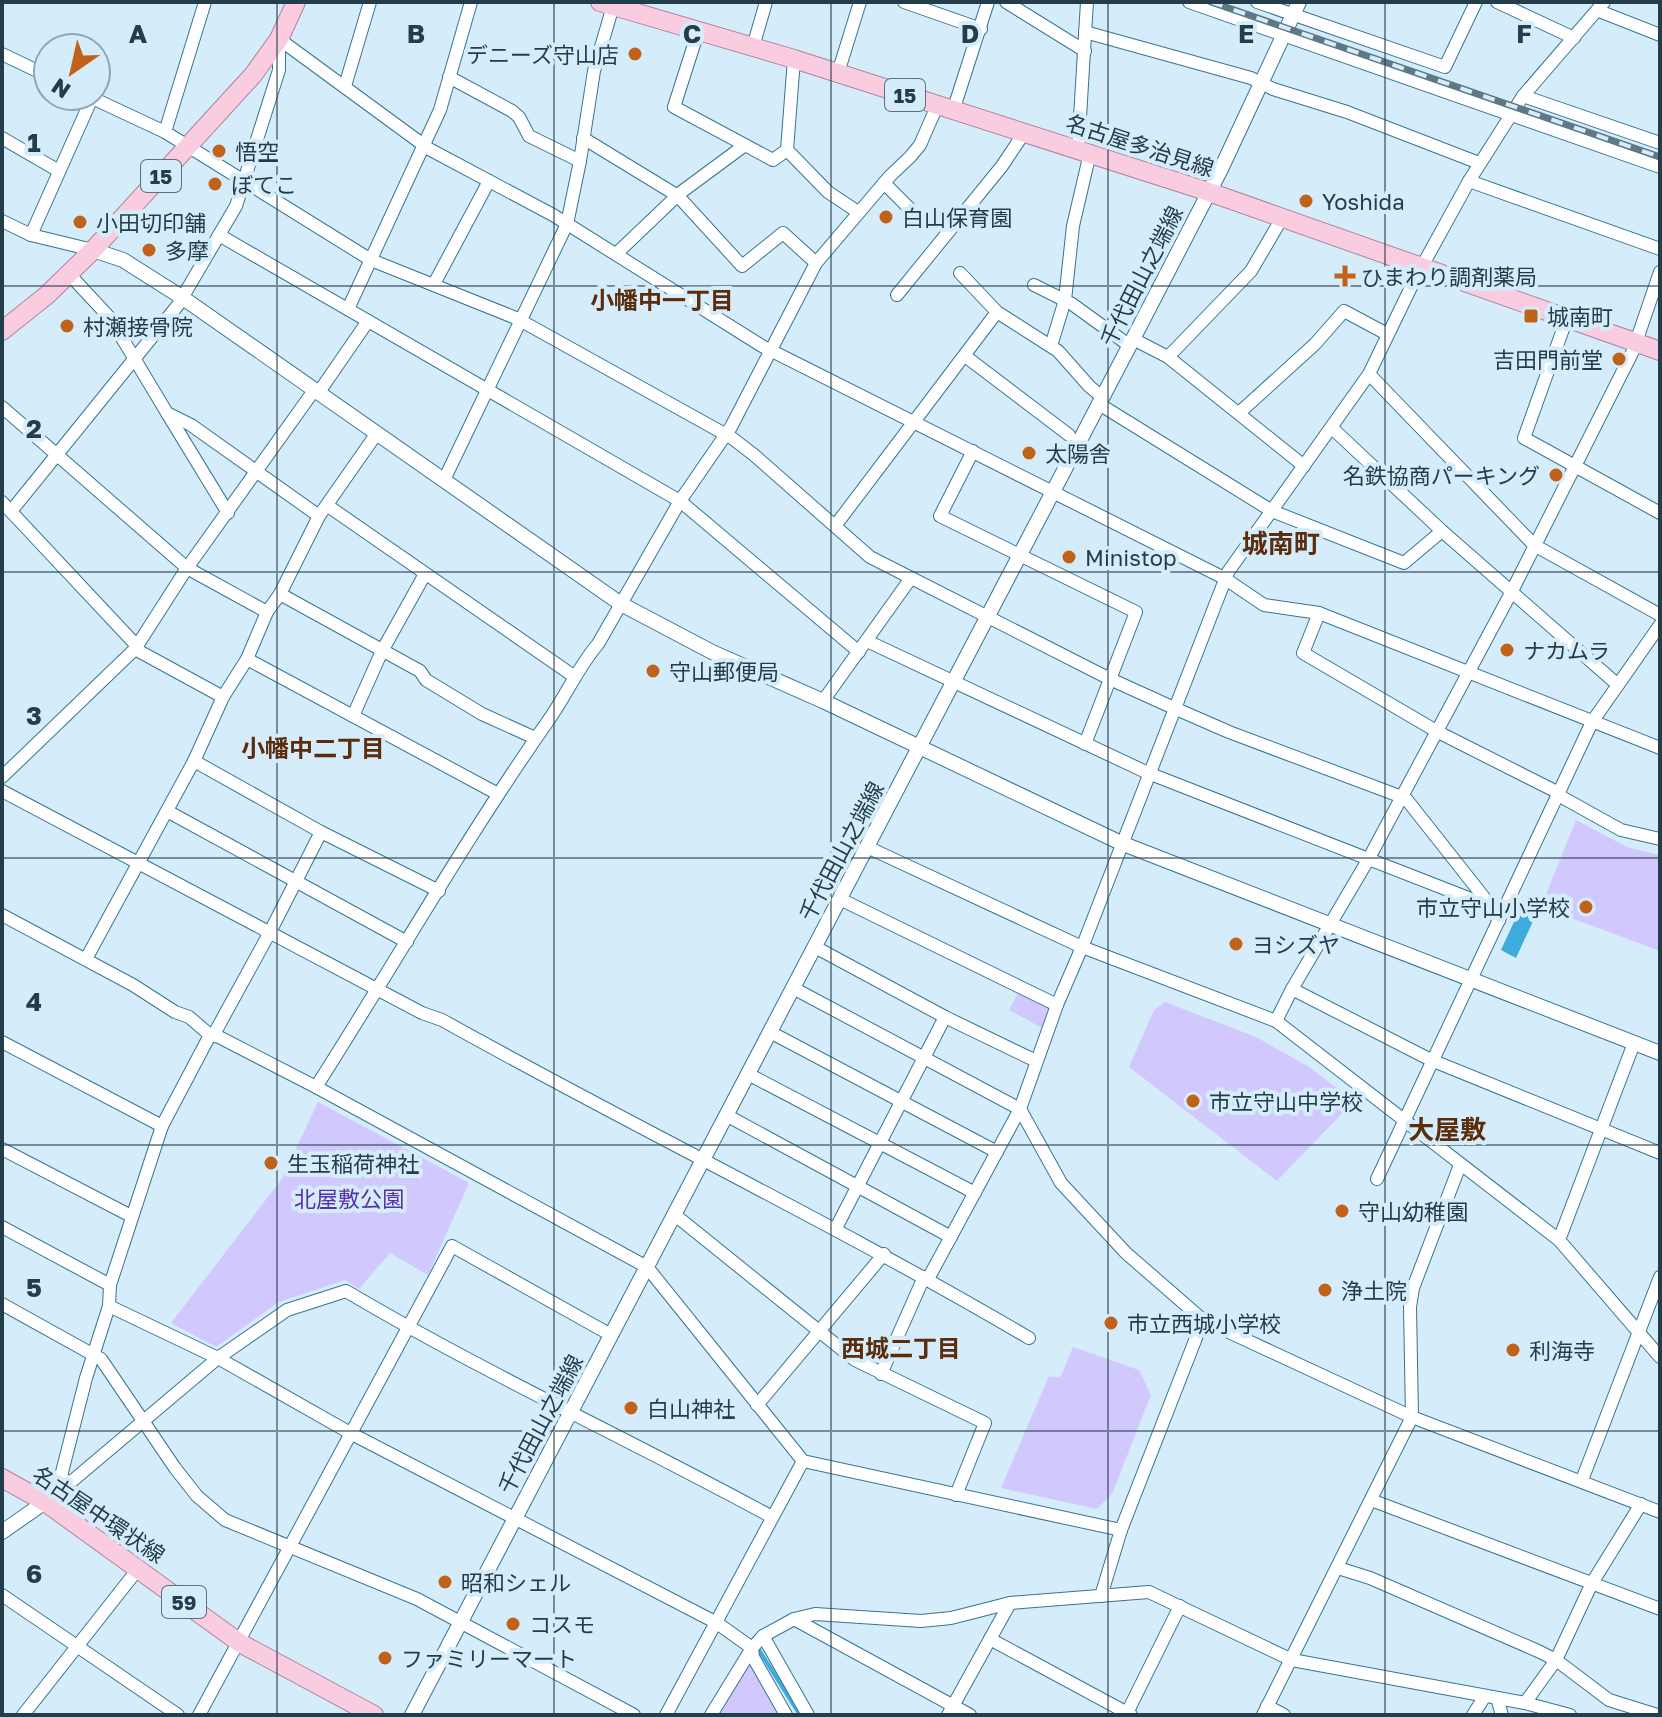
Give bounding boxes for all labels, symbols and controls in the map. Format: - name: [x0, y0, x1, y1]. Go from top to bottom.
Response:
- text: A: [129, 18, 148, 49]
- text: B: [407, 18, 425, 49]
- text: C: [683, 18, 701, 49]
- text: D: [961, 18, 979, 49]
- text: E: [1238, 18, 1254, 49]
- text: F: [1516, 18, 1532, 49]
- north arrow: [32, 32, 112, 112]
- place label: デニーズ守山店: [466, 41, 619, 68]
- marker: デニーズ守山店: [626, 45, 644, 63]
- text: N: [46, 73, 75, 105]
- road number: 15: [885, 79, 925, 111]
- street label: 名古屋多治見線: [1063, 108, 1217, 182]
- text: 1: [27, 127, 41, 158]
- place label: 悟空: [235, 138, 279, 165]
- marker: 悟空: [210, 142, 228, 160]
- road number: 15: [141, 160, 181, 192]
- place label: ぼてこ: [231, 171, 297, 198]
- marker: ぼてこ: [206, 175, 224, 193]
- place label: Yoshida: [1322, 188, 1405, 215]
- marker: Yoshida: [1297, 192, 1315, 210]
- street label: 千代田山之端線: [1094, 201, 1188, 351]
- place label: 白山保育園: [902, 204, 1012, 231]
- marker: 白山保育園: [877, 208, 895, 226]
- place label: 小田切印舗: [96, 209, 206, 236]
- marker: 小田切印舗: [71, 213, 89, 231]
- place label: 多摩: [165, 237, 209, 264]
- marker: 多摩: [140, 241, 158, 259]
- place label: ひまわり調剤薬局: [1361, 263, 1537, 290]
- marker: ひまわり調剤薬局: [1336, 267, 1354, 285]
- district label: 小幡中一丁目: [590, 285, 734, 314]
- place label: 城南町: [1547, 303, 1613, 330]
- marker: 城南町: [1522, 307, 1540, 325]
- place label: 村瀬接骨院: [83, 313, 193, 340]
- marker: 村瀬接骨院: [58, 317, 76, 335]
- place label: 吉田門前堂: [1493, 346, 1603, 373]
- marker: 吉田門前堂: [1610, 350, 1628, 368]
- text: 2: [26, 413, 42, 444]
- place label: 太陽舎: [1045, 440, 1111, 467]
- marker: 太陽舎: [1020, 444, 1038, 462]
- place label: 名鉄協商パーキング: [1343, 462, 1540, 489]
- marker: 名鉄協商パーキング: [1547, 466, 1565, 484]
- district label: 城南町: [1242, 528, 1320, 559]
- place label: Ministop: [1085, 544, 1176, 571]
- marker: Ministop: [1060, 548, 1078, 566]
- place label: ナカムラ: [1523, 637, 1610, 664]
- marker: ナカムラ: [1498, 641, 1516, 659]
- place label: 守山郵便局: [669, 658, 779, 685]
- marker: 守山郵便局: [644, 662, 662, 680]
- text: 3: [26, 700, 42, 731]
- district label: 小幡中二丁目: [241, 733, 385, 762]
- street label: 千代田山之端線: [793, 777, 889, 925]
- place label: 市立守山小学校: [1416, 894, 1570, 921]
- marker: 市立守山小学校: [1577, 898, 1595, 916]
- place label: ヨシズヤ: [1252, 931, 1340, 958]
- marker: ヨシズヤ: [1227, 935, 1245, 953]
- text: 4: [26, 986, 42, 1017]
- place label: 市立守山中学校: [1209, 1088, 1363, 1115]
- marker: 市立守山中学校: [1184, 1092, 1202, 1110]
- district label: 大屋敷: [1408, 1114, 1486, 1145]
- place label: 生玉稲荷神社: [287, 1150, 419, 1177]
- marker: 生玉稲荷神社: [262, 1154, 280, 1172]
- park label: 北屋敷公園: [294, 1185, 404, 1212]
- place label: 守山幼稚園: [1358, 1198, 1468, 1225]
- marker: 守山幼稚園: [1333, 1202, 1351, 1220]
- text: 5: [26, 1272, 42, 1303]
- place label: 浄土院: [1341, 1277, 1407, 1304]
- marker: 浄土院: [1316, 1281, 1334, 1299]
- place label: 市立西城小学校: [1127, 1310, 1281, 1337]
- marker: 市立西城小学校: [1102, 1314, 1120, 1332]
- district label: 西城二丁目: [841, 1333, 961, 1362]
- place label: 利海寺: [1529, 1337, 1595, 1364]
- marker: 利海寺: [1504, 1341, 1522, 1359]
- street label: 千代田山之端線: [492, 1350, 588, 1498]
- place label: 白山神社: [647, 1395, 735, 1422]
- marker: 白山神社: [622, 1399, 640, 1417]
- street label: 名古屋中環状線: [28, 1460, 170, 1568]
- text: 6: [26, 1558, 42, 1589]
- place label: 昭和シェル: [461, 1569, 571, 1596]
- marker: 昭和シェル: [436, 1573, 454, 1591]
- road number: 59: [162, 1586, 206, 1618]
- place label: コスモ: [529, 1611, 595, 1638]
- marker: コスモ: [504, 1615, 522, 1633]
- place label: ファミリーマート: [401, 1645, 577, 1672]
- marker: ファミリーマート: [376, 1649, 394, 1667]

